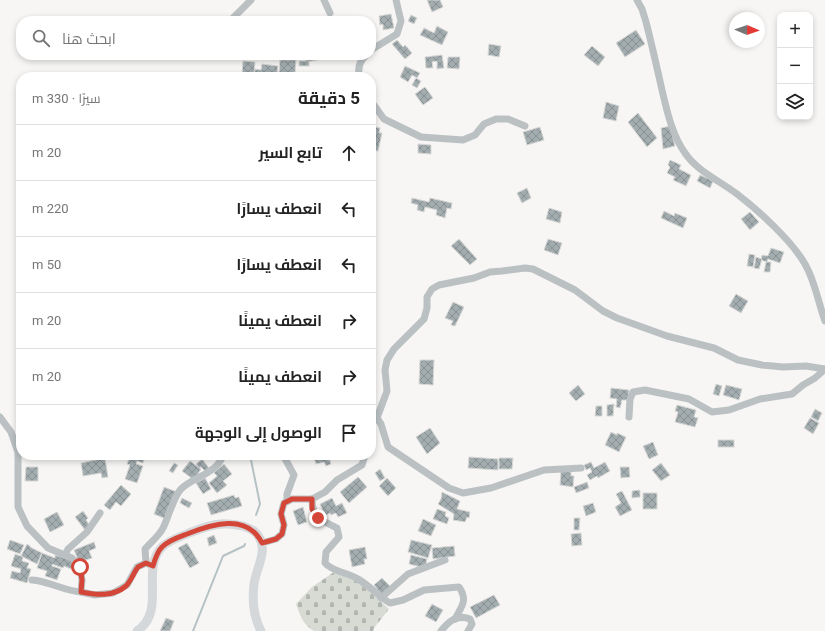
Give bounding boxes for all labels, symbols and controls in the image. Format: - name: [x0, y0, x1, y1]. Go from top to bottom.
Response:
- north arrow: [729, 12, 765, 48]
- map controls: [777, 12, 813, 120]
- button: +: [777, 12, 813, 48]
- search box: [16, 16, 376, 60]
- icon: search: [30, 27, 52, 49]
- text: ابحث هنا: [62, 30, 116, 48]
- button: −: [777, 48, 813, 84]
- button: layers: [777, 84, 813, 120]
- text: 5 دقيقة: [298, 88, 360, 108]
- text: سيرًا · 330 m: [32, 91, 100, 106]
- icon: ahead: [338, 142, 360, 164]
- text: تابع السير: [259, 144, 322, 162]
- text: 20 m: [32, 145, 61, 160]
- icon: left: [338, 198, 360, 220]
- text: انعطف يسارًا: [236, 200, 322, 218]
- text: 220 m: [32, 201, 69, 216]
- icon: left: [338, 254, 360, 276]
- text: انعطف يسارًا: [236, 256, 322, 274]
- text: 50 m: [32, 257, 61, 272]
- icon: right: [338, 310, 360, 332]
- text: انعطف يمينًا: [238, 312, 322, 330]
- text: 20 m: [32, 313, 61, 328]
- icon: right: [338, 366, 360, 388]
- text: انعطف يمينًا: [238, 368, 322, 386]
- text: 20 m: [32, 369, 61, 384]
- icon: arrive: [338, 422, 360, 444]
- text: الوصول إلى الوجهة: [195, 424, 322, 442]
- route end: [309, 509, 327, 527]
- route start: [71, 558, 89, 576]

